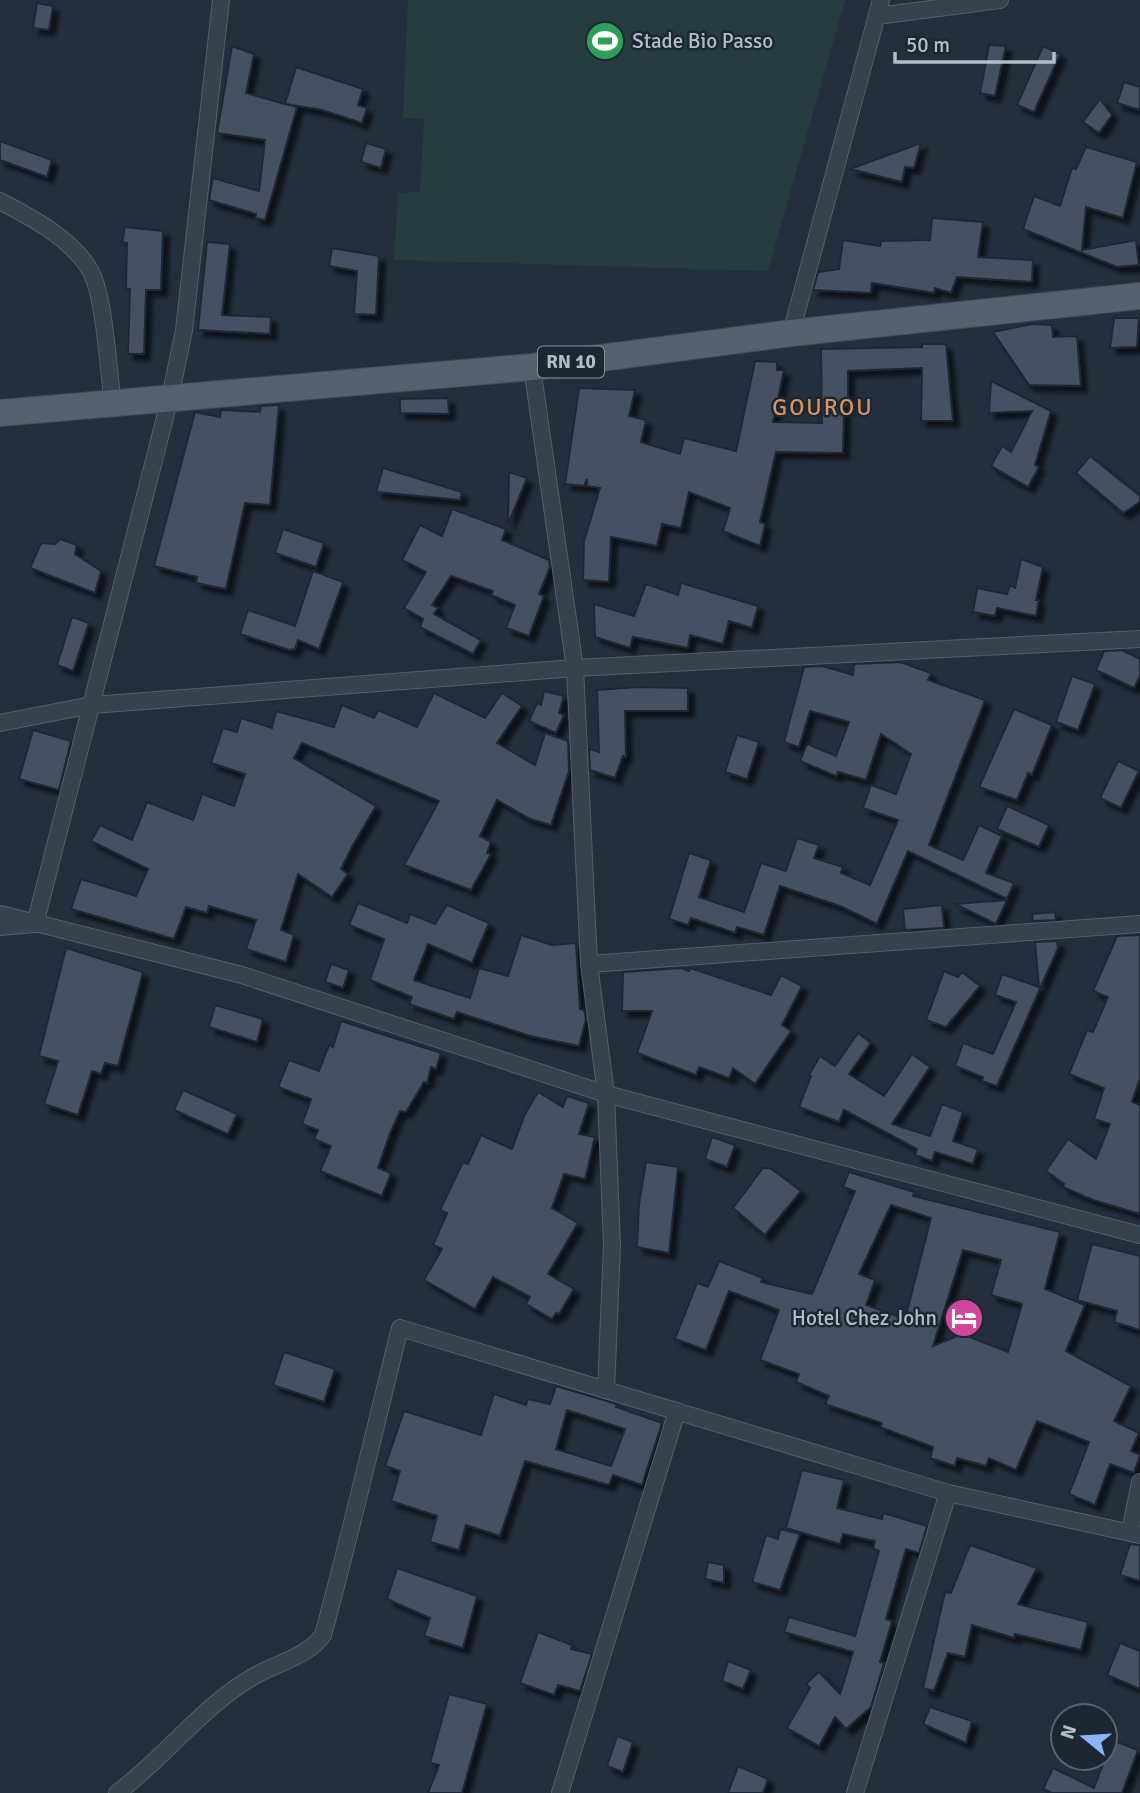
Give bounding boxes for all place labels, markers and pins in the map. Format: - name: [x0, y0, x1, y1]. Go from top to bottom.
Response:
- sports icon: Stade Bio Passo: [584, 20, 626, 62]
- place label: Stade Bio Passo: [632, 28, 773, 54]
- hotel icon: Hotel Chez John: [943, 1297, 985, 1339]
- place label: Hotel Chez John: [792, 1305, 937, 1331]

